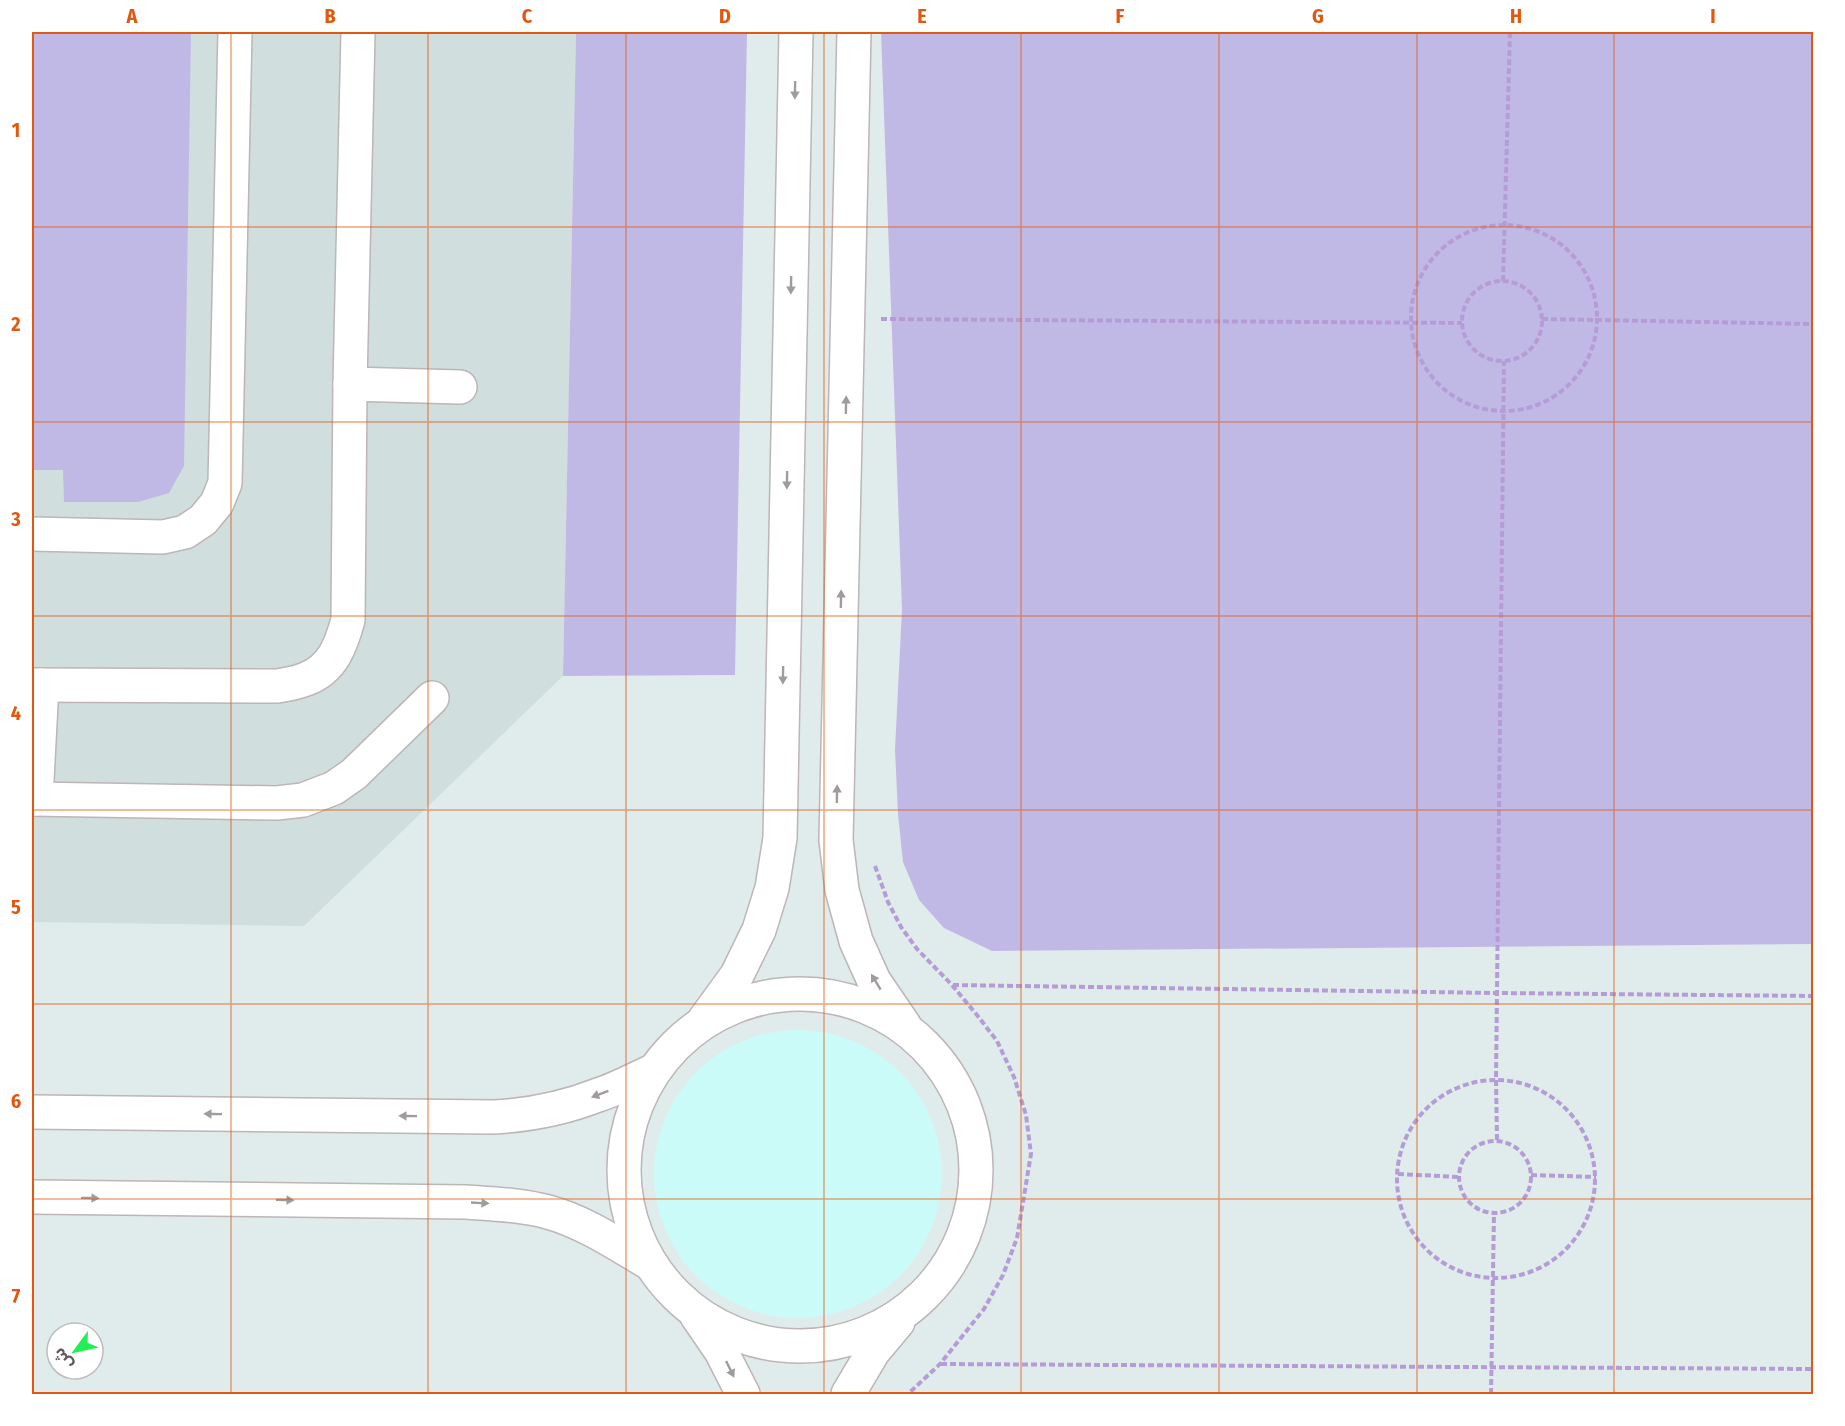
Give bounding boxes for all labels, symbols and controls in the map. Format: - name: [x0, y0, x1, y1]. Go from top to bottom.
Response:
- text: A: [126, 4, 139, 28]
- text: B: [324, 4, 336, 28]
- text: C: [522, 4, 533, 28]
- text: D: [719, 4, 731, 28]
- text: E: [917, 4, 927, 28]
- text: F: [1116, 4, 1125, 28]
- text: G: [1312, 4, 1324, 28]
- text: H: [1510, 4, 1522, 28]
- text: I: [1710, 4, 1716, 28]
- one-way arrow: [790, 80, 799, 99]
- text: 1: [12, 118, 20, 142]
- one-way arrow: [786, 275, 796, 294]
- text: 2: [10, 312, 21, 336]
- one-way arrow: [841, 395, 850, 414]
- one-way arrow: [782, 470, 792, 489]
- text: 3: [10, 507, 21, 531]
- one-way arrow: [837, 590, 846, 609]
- one-way arrow: [778, 665, 788, 684]
- text: 4: [11, 701, 21, 725]
- one-way arrow: [833, 785, 842, 804]
- text: 5: [11, 895, 21, 919]
- one-way arrow: [871, 974, 882, 990]
- text: 6: [11, 1089, 21, 1113]
- one-way arrow: [591, 1090, 609, 1099]
- one-way arrow: [204, 1109, 223, 1119]
- one-way arrow: [399, 1111, 418, 1121]
- one-way arrow: [80, 1193, 99, 1203]
- one-way arrow: [275, 1195, 294, 1205]
- one-way arrow: [470, 1199, 489, 1208]
- text: 7: [12, 1284, 21, 1308]
- north arrow: [45, 1321, 105, 1381]
- text: ش: [49, 1344, 77, 1373]
- one-way arrow: [725, 1361, 735, 1378]

